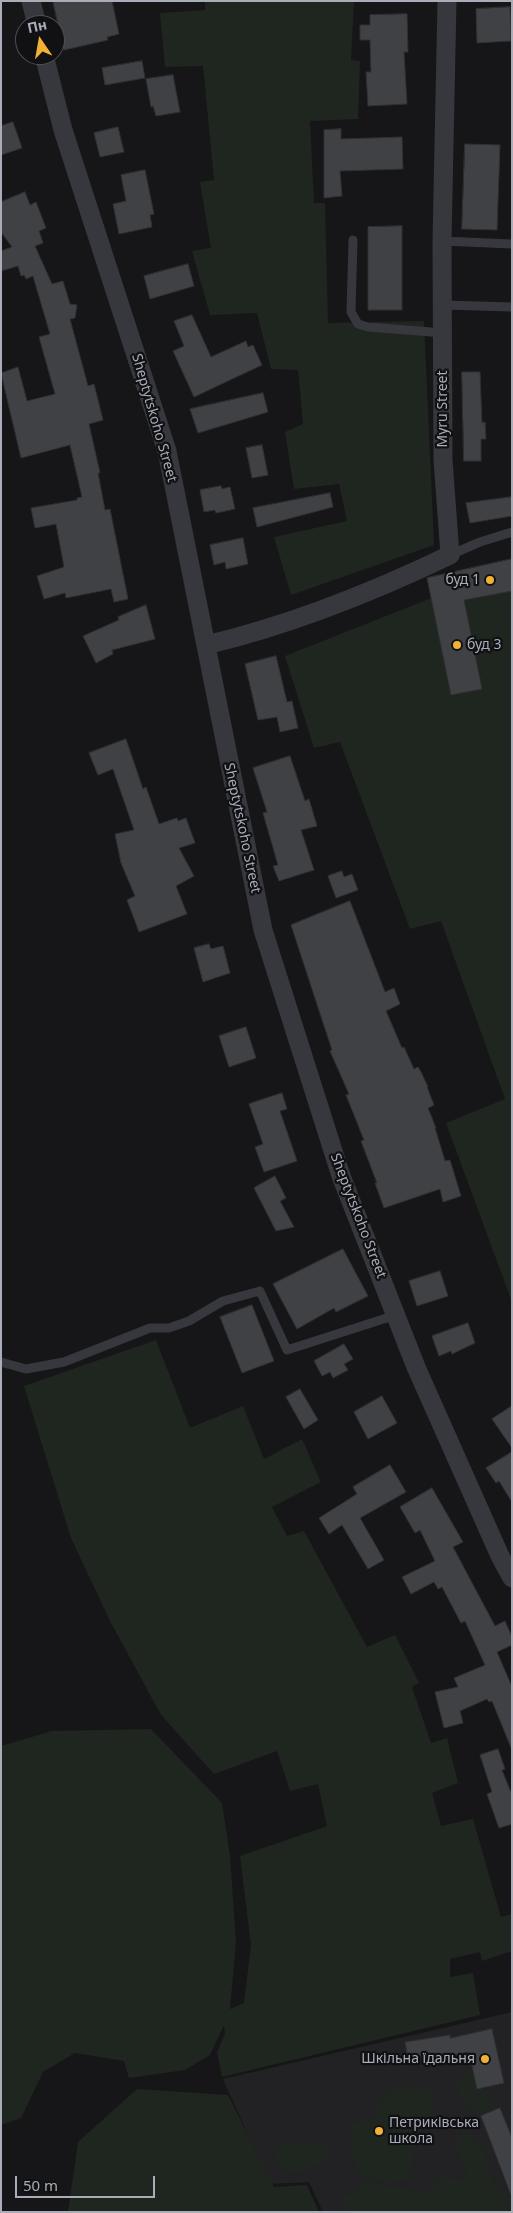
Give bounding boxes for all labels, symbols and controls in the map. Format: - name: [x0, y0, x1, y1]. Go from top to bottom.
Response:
- text: Пн: [25, 14, 49, 37]
- north arrow: [15, 15, 65, 65]
- street label: Sheptytskoho Street: [128, 352, 180, 484]
- street label: Myru Street: [435, 371, 451, 447]
- place label: буд 1: [445, 572, 480, 588]
- marker: буд 1: [484, 574, 496, 586]
- place label: буд 3: [467, 637, 502, 653]
- marker: буд 3: [451, 639, 463, 651]
- street label: Sheptytskoho Street: [220, 761, 264, 895]
- street label: Sheptytskoho Street: [326, 1151, 390, 1281]
- place label: Шкільна їдальня: [361, 2051, 475, 2067]
- marker: Шкільна їдальня: [479, 2053, 491, 2065]
- place label: Петриківська школа: [389, 2115, 479, 2148]
- marker: Петриківська школа: [373, 2125, 385, 2137]
- scale bar: [18, 2166, 158, 2198]
- text: 50 m: [23, 2175, 58, 2195]

